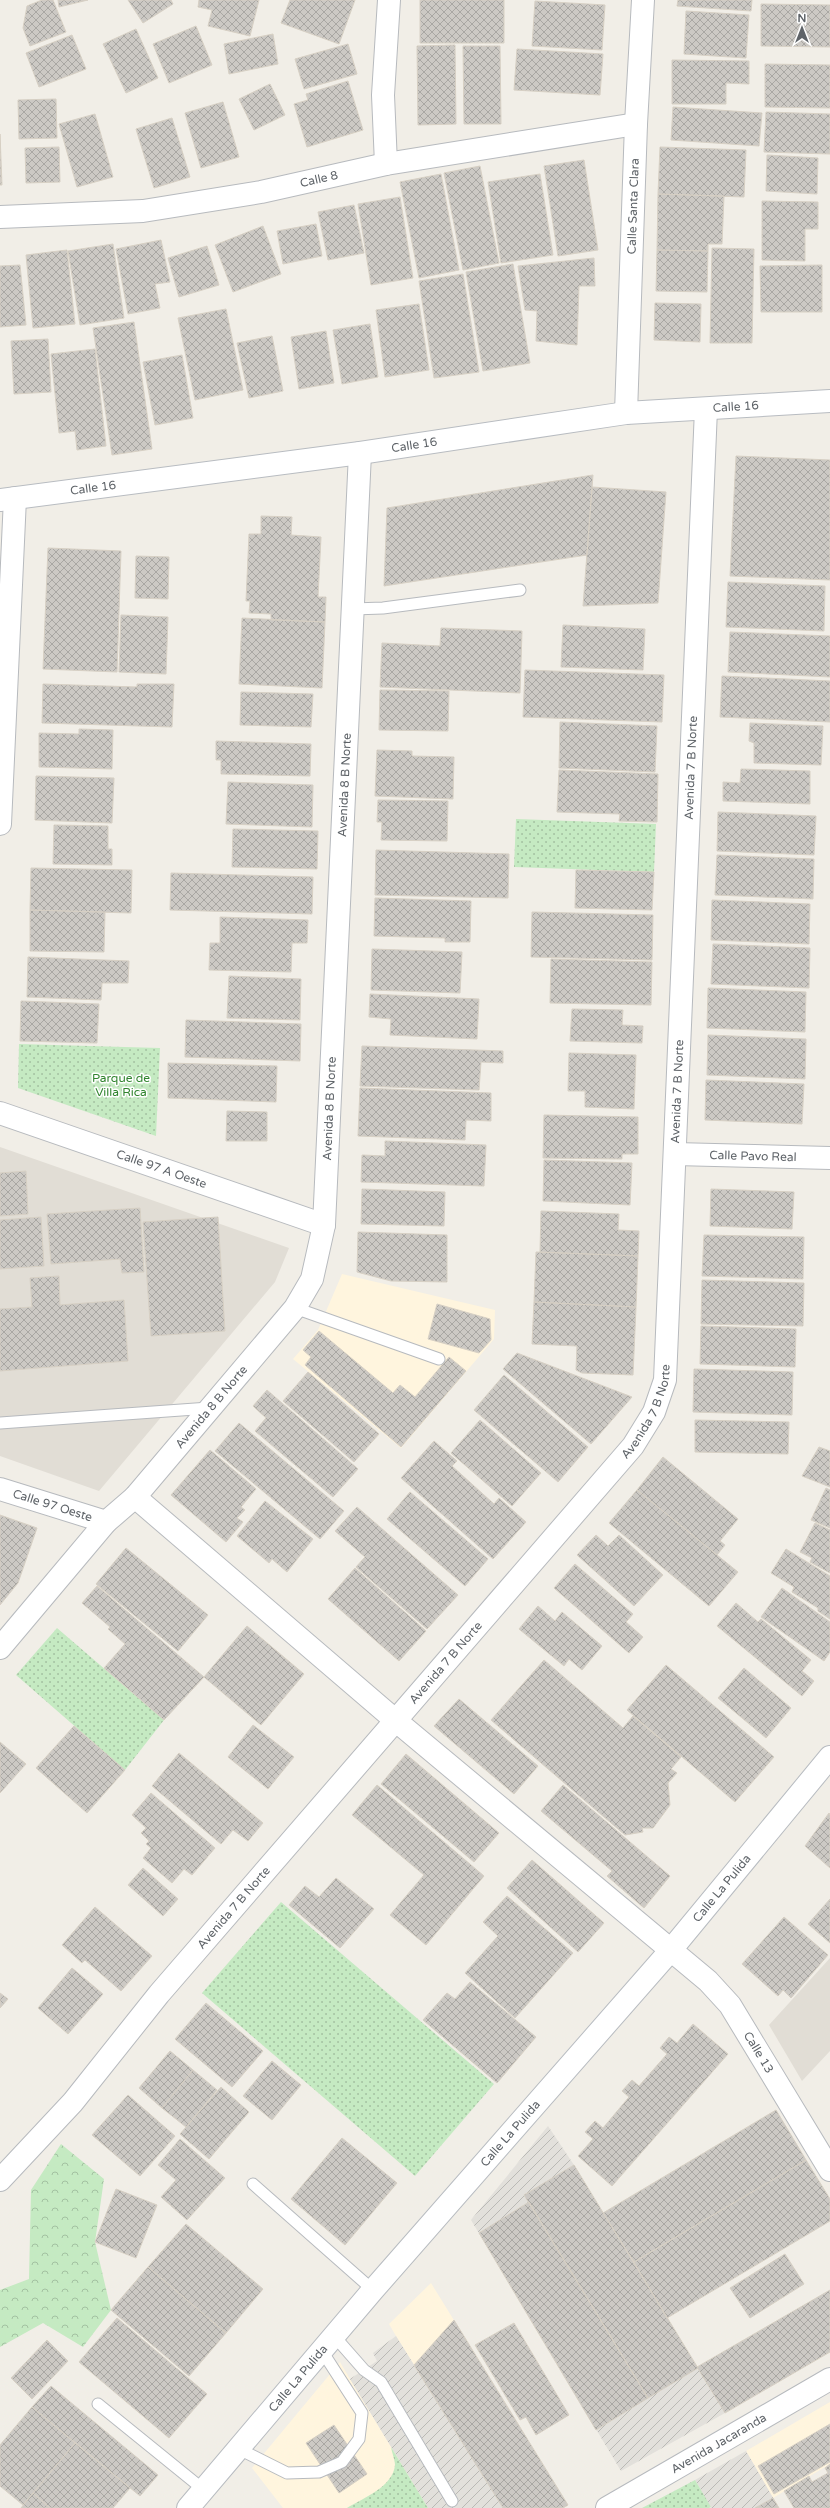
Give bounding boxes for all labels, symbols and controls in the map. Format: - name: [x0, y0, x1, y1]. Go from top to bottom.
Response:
- north arrow: [782, 8, 822, 48]
- text: N: [798, 12, 806, 25]
- street label: Calle Santa Clara: [624, 158, 642, 254]
- street label: Calle 8: [299, 168, 339, 190]
- street label: Calle 16: [712, 398, 759, 415]
- street label: Calle 16: [390, 434, 438, 455]
- street label: Calle 16: [69, 478, 117, 498]
- street label: Avenida 7 B Norte: [682, 715, 700, 820]
- street label: Avenida 8 B Norte: [335, 732, 354, 837]
- street label: Avenida 7 B Norte: [668, 1039, 686, 1144]
- street label: Avenida 8 B Norte: [320, 1056, 339, 1161]
- park label: Parque de Villa Rica: [92, 1071, 150, 1099]
- street label: Calle 97 A Oeste: [115, 1147, 209, 1191]
- street label: Calle Pavo Real: [709, 1148, 797, 1164]
- street label: Avenida 8 B Norte: [172, 1362, 250, 1451]
- street label: Avenida 7 B Norte: [618, 1364, 673, 1462]
- street label: Calle 97 Oeste: [11, 1486, 94, 1524]
- street label: Avenida 7 B Norte: [406, 1619, 485, 1707]
- street label: Calle La Pulida: [690, 1852, 754, 1925]
- street label: Avenida 7 B Norte: [194, 1864, 273, 1952]
- street label: Calle 13: [741, 2029, 777, 2076]
- street label: Calle La Pulida: [477, 2097, 543, 2169]
- street label: Calle La Pulida: [266, 2342, 330, 2415]
- street label: Avenida Jacaranda: [668, 2410, 769, 2476]

